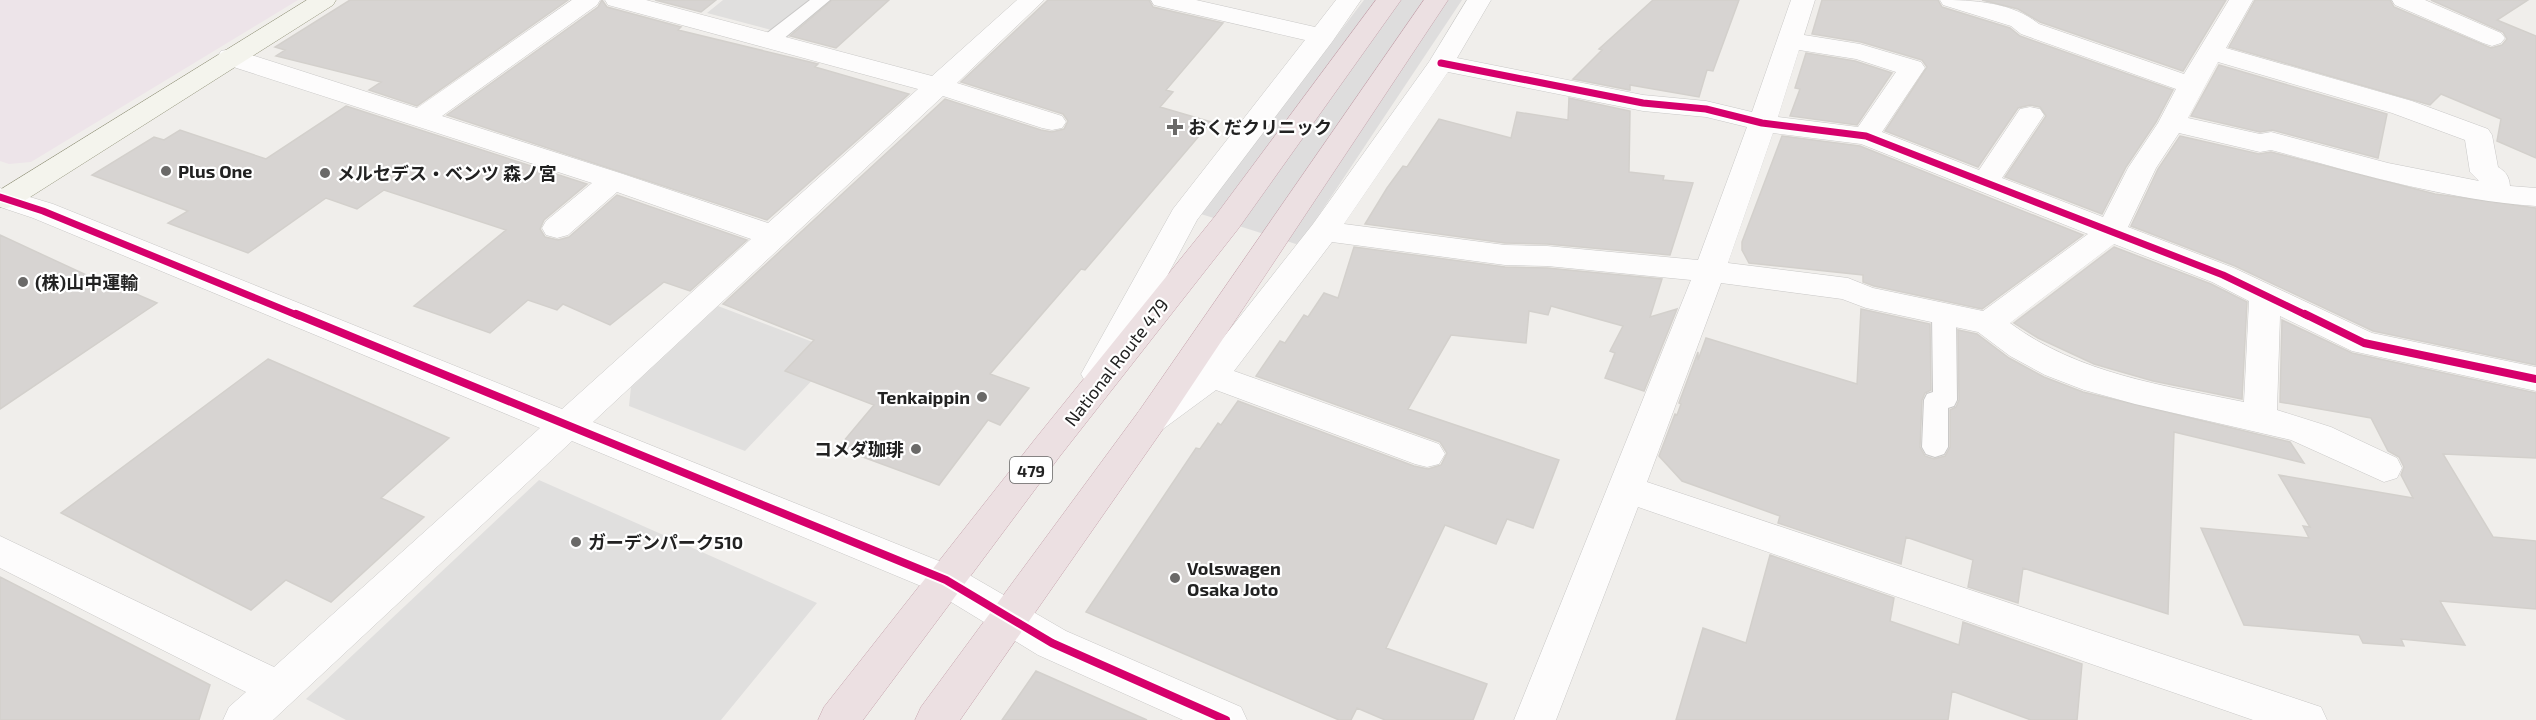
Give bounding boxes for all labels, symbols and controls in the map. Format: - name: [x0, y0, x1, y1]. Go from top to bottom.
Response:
- place label: おくだクリニック: [1188, 116, 1332, 138]
- marker: おくだクリニック: [1166, 118, 1184, 136]
- place label: Plus One: [178, 160, 253, 182]
- place label: メルセデス・ベンツ 森ノ宮: [337, 162, 557, 184]
- marker: Plus One: [159, 164, 173, 178]
- marker: メルセデス・ベンツ 森ノ宮: [318, 166, 332, 180]
- place label: (株)山中運輸: [35, 271, 138, 293]
- marker: (株)山中運輸: [16, 275, 30, 289]
- street label: National Route 479: [1059, 294, 1173, 430]
- place label: Tenkaippin: [877, 386, 970, 408]
- marker: Tenkaippin: [975, 390, 989, 404]
- place label: コメダ珈琲: [814, 438, 904, 460]
- marker: コメダ珈琲: [909, 442, 923, 456]
- road number: 479: [1010, 457, 1052, 483]
- place label: ガーデンパーク510: [588, 531, 743, 553]
- marker: ガーデンパーク510: [569, 535, 583, 549]
- place label: Volswagen Osaka Joto: [1187, 557, 1281, 600]
- marker: Volswagen Osaka Joto: [1168, 571, 1182, 585]

